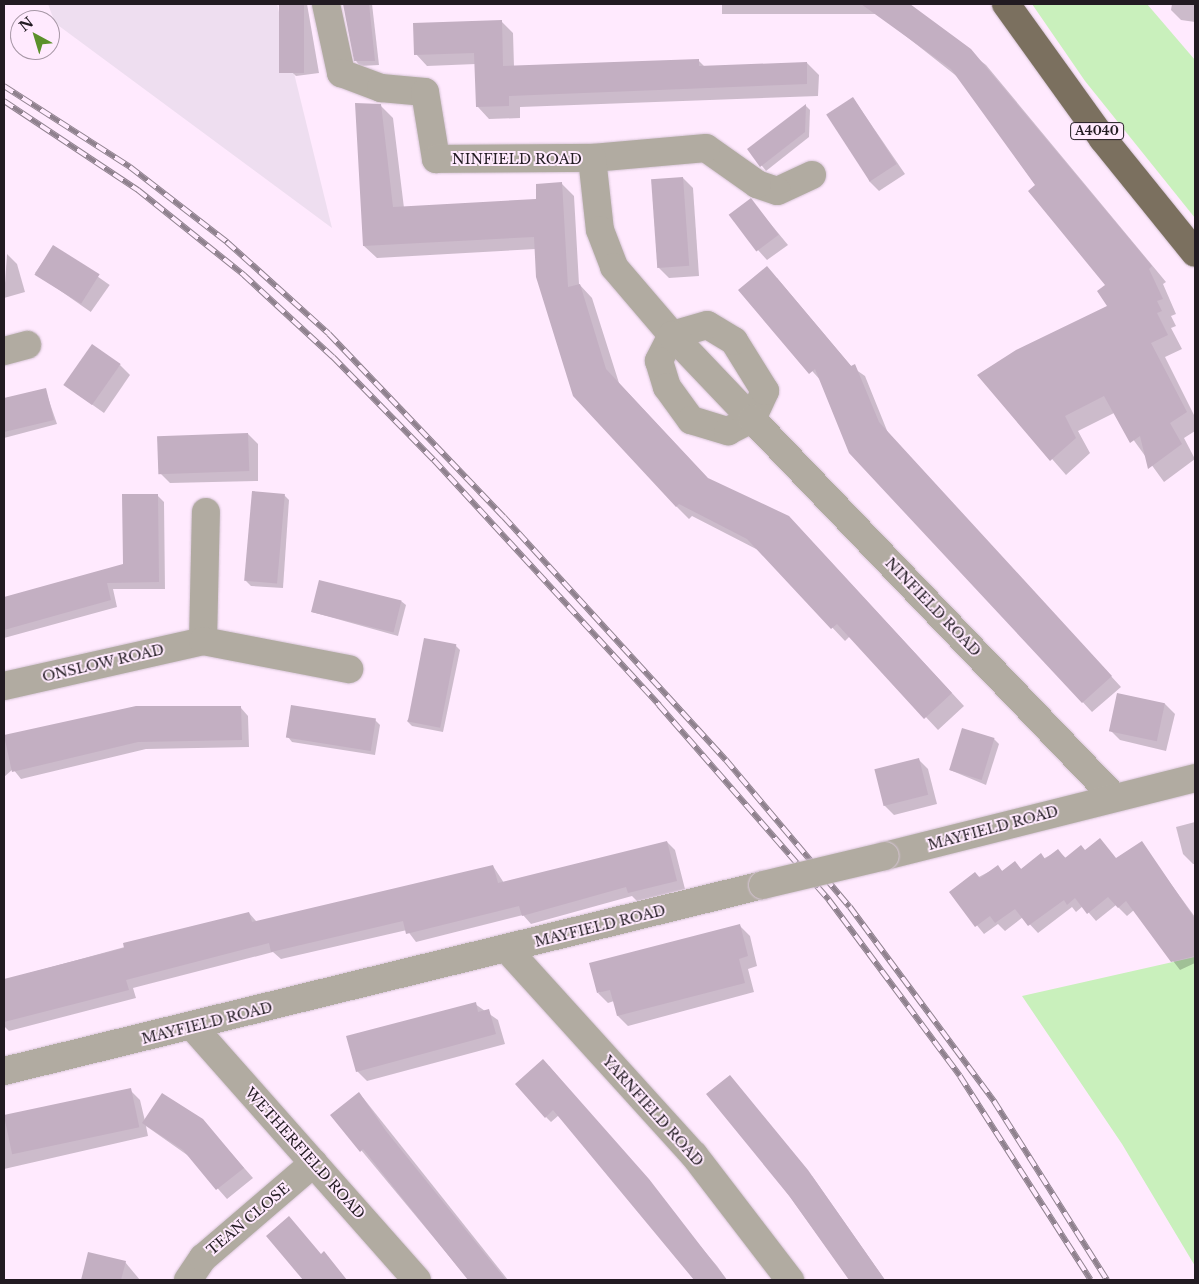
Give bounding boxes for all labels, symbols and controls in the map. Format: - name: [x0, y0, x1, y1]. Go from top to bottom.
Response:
- north arrow: [10, 10, 60, 60]
- text: N: [15, 13, 37, 35]
- road number: A4040: [1070, 122, 1124, 140]
- street label: NINFIELD ROAD: [452, 151, 582, 167]
- street label: NINFIELD ROAD: [882, 554, 984, 660]
- street label: ONSLOW ROAD: [40, 641, 166, 685]
- street label: MAYFIELD ROAD: [926, 803, 1060, 853]
- street label: MAYFIELD ROAD: [533, 902, 667, 950]
- street label: MAYFIELD ROAD: [140, 999, 274, 1047]
- street label: YARNFIELD ROAD: [599, 1052, 707, 1170]
- street label: WETHERFIELD ROAD: [242, 1084, 368, 1222]
- street label: TEAN CLOSE: [203, 1180, 293, 1258]

